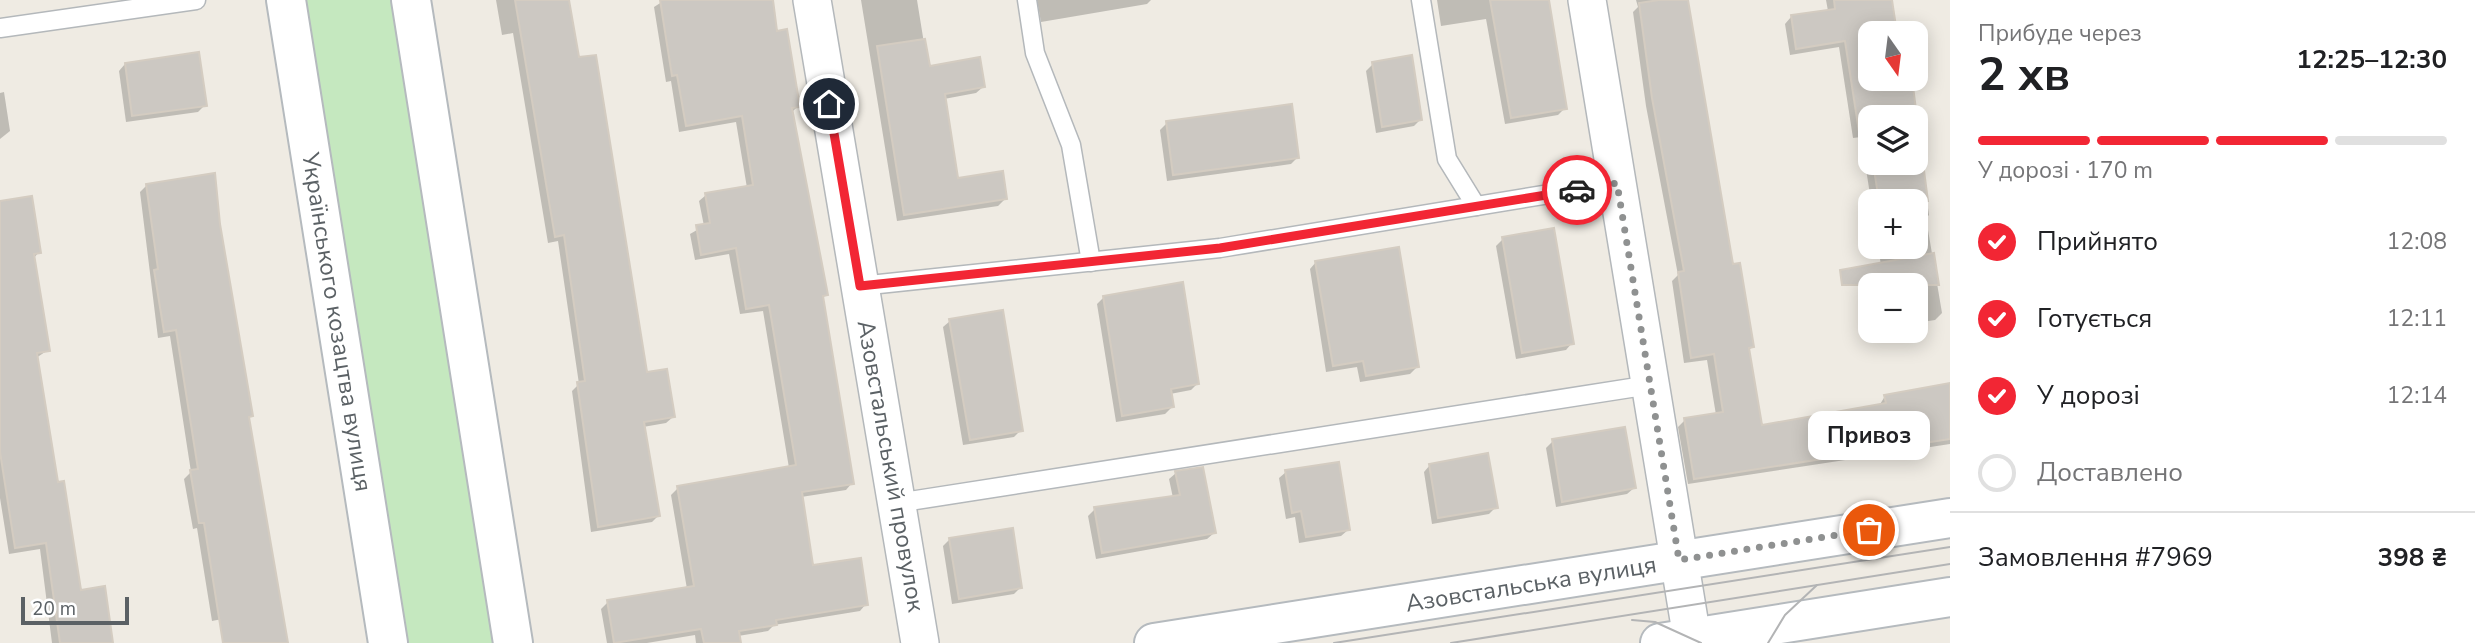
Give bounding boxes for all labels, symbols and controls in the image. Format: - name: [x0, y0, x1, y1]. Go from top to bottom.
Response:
- text: Прибуде через: [1978, 18, 2142, 49]
- north arrow: [1858, 21, 1928, 91]
- map controls: [1858, 21, 1928, 343]
- text: 12:25–12:30: [2296, 42, 2447, 77]
- text: 2 хв: [1978, 43, 2070, 106]
- pin: [799, 74, 859, 134]
- icon: home: [810, 85, 848, 123]
- button: layers: [1858, 105, 1928, 175]
- street label: Українського козацтва вулиця: [294, 149, 380, 494]
- courier: [1542, 155, 1612, 225]
- text: У дорозі · 170 m: [1978, 155, 2153, 186]
- icon: car: [1558, 171, 1596, 209]
- button: +: [1858, 189, 1928, 259]
- icon: check: [1978, 223, 2016, 261]
- text: Прийнято: [2037, 224, 2158, 259]
- text: 12:08: [2387, 226, 2447, 257]
- button: −: [1858, 273, 1928, 343]
- icon: check: [1978, 300, 2016, 338]
- text: Готується: [2037, 301, 2152, 336]
- text: 12:11: [2387, 303, 2447, 334]
- street label: Азовстальський провулок: [850, 318, 932, 615]
- icon: check: [1978, 377, 2016, 415]
- text: У дорозі: [2037, 378, 2140, 413]
- text: 12:14: [2387, 380, 2447, 411]
- callout: Привоз: [1808, 411, 1930, 460]
- text: Привоз: [1827, 420, 1911, 451]
- text: Доставлено: [2037, 455, 2183, 490]
- pin: [1839, 500, 1899, 560]
- icon: bag: [1850, 511, 1888, 549]
- text: Замовлення #7969: [1978, 540, 2213, 575]
- text: 398 ₴: [2378, 540, 2447, 575]
- street label: Азовстальська вулиця: [1403, 548, 1659, 620]
- scale bar: [21, 594, 130, 626]
- text: 20 m: [32, 596, 76, 622]

